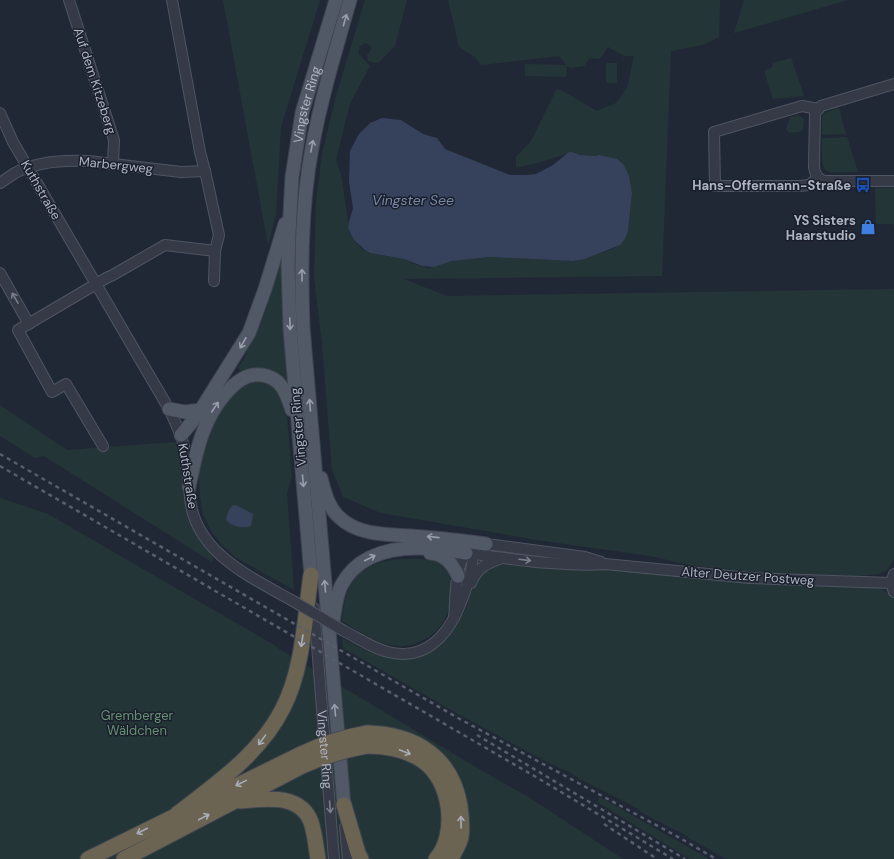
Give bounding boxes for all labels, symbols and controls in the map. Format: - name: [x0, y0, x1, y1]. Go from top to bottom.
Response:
- one-way arrow: [342, 14, 349, 27]
- street label: Auf dem Kitzeberg: [70, 26, 120, 136]
- street label: Vingster Ring: [289, 64, 324, 144]
- one-way arrow: [309, 140, 317, 153]
- street label: Marbergweg: [78, 153, 154, 177]
- street label: Kuthstraße: [17, 157, 65, 223]
- bus stop icon: Hans-Offermann-Straße: [854, 176, 872, 194]
- place label: Hans-Offermann-Straße: [692, 177, 851, 194]
- water label: Vingster See: [372, 191, 454, 209]
- place label: YS Sisters Haarstudio: [786, 212, 856, 244]
- shop icon: YS Sisters Haarstudio: [859, 218, 877, 236]
- one-way arrow: [298, 269, 306, 282]
- one-way arrow: [10, 292, 18, 304]
- one-way arrow: [286, 317, 294, 330]
- one-way arrow: [238, 337, 246, 349]
- street label: Vingster Ring: [286, 387, 310, 467]
- one-way arrow: [306, 399, 313, 412]
- one-way arrow: [211, 402, 219, 413]
- street label: Kuthstraße: [174, 442, 202, 510]
- one-way arrow: [300, 474, 307, 487]
- one-way arrow: [427, 534, 440, 541]
- one-way arrow: [363, 554, 375, 561]
- one-way arrow: [518, 556, 531, 564]
- street label: Alter Deutzer Postweg: [681, 563, 815, 589]
- one-way arrow: [321, 580, 329, 593]
- one-way arrow: [298, 634, 306, 647]
- one-way arrow: [332, 704, 339, 717]
- park label: Gremberger Wäldchen: [101, 707, 174, 739]
- street label: Vingster Ring: [314, 710, 337, 790]
- one-way arrow: [258, 734, 266, 745]
- one-way arrow: [399, 749, 411, 756]
- one-way arrow: [235, 780, 247, 787]
- one-way arrow: [326, 800, 333, 813]
- one-way arrow: [198, 813, 210, 821]
- one-way arrow: [457, 816, 465, 829]
- one-way arrow: [137, 828, 149, 836]

